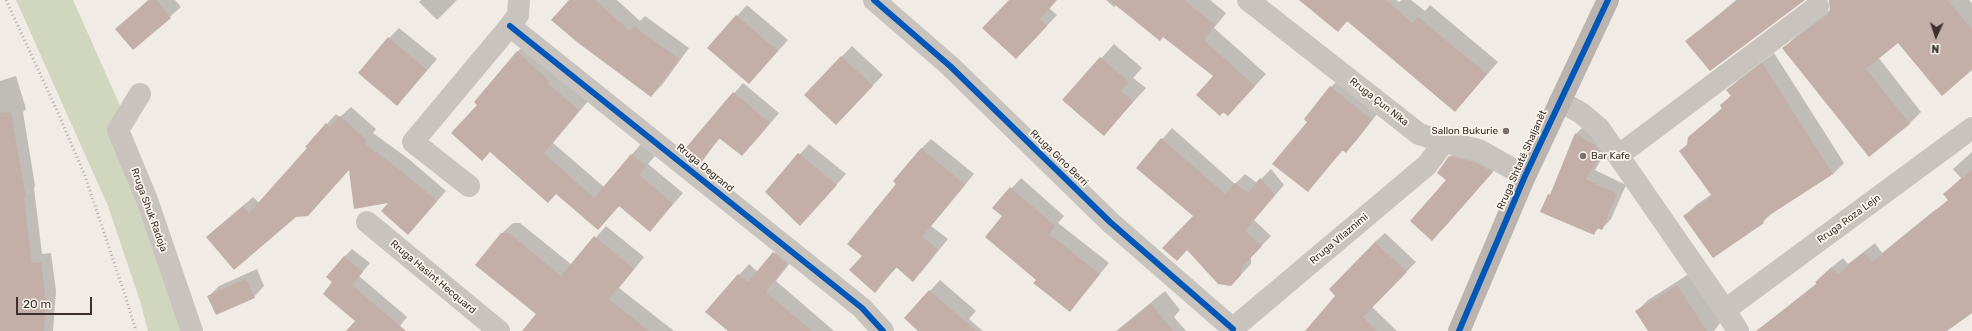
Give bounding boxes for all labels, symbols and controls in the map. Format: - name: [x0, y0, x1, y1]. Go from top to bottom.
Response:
- north arrow: [1916, 16, 1956, 56]
- text: N: [1931, 42, 1940, 55]
- street label: Rruga Çun Nika: [1347, 75, 1411, 129]
- street label: Rruga Shtatë Shaljanët: [1495, 108, 1549, 212]
- place label: Sallon Bukurie: [1431, 125, 1498, 137]
- marker: Sallon Bukurie: [1501, 126, 1511, 136]
- street label: Rruga Gino Berri: [1027, 127, 1091, 189]
- street label: Rruga Degrand: [674, 141, 736, 195]
- place label: Bar Kafe: [1591, 150, 1630, 162]
- marker: Bar Kafe: [1578, 151, 1588, 161]
- street label: Rruga Shuk Radoja: [128, 167, 170, 253]
- street label: Rruga Roza Lejn: [1815, 192, 1883, 246]
- street label: Rruga Vllaznimi: [1308, 211, 1370, 267]
- street label: Rruga Hasint Hecquard: [388, 238, 478, 316]
- scale bar: [18, 289, 94, 315]
- text: 20 m: [23, 297, 51, 311]

